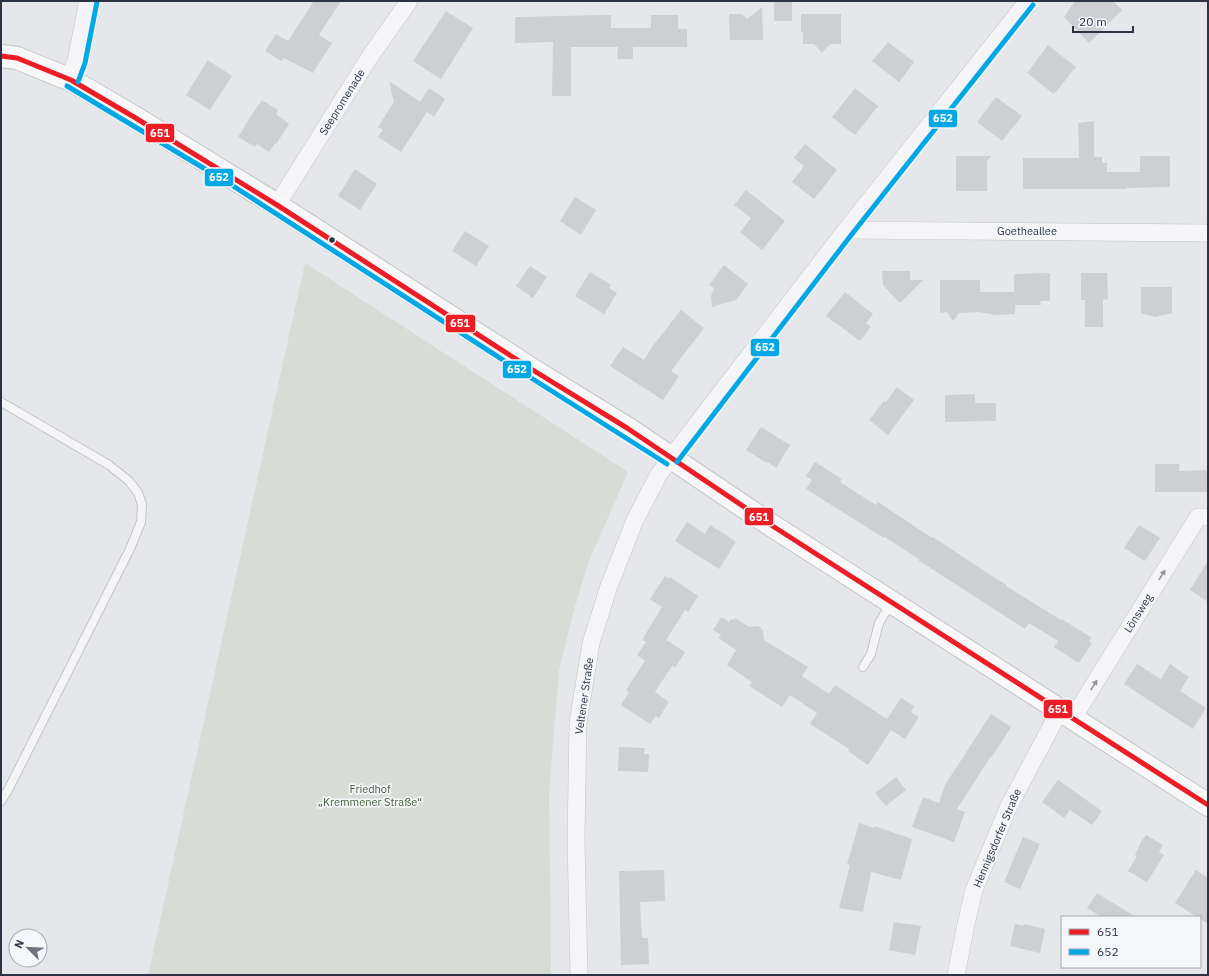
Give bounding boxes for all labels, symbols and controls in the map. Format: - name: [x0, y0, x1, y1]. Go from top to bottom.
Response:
- scale bar: [1073, 8, 1133, 34]
- text: 20 m: [1079, 14, 1107, 29]
- street label: Seepromenade: [316, 66, 368, 138]
- line badge: 652: [928, 109, 958, 128]
- text: 652: [933, 111, 953, 125]
- line badge: 651: [145, 123, 175, 143]
- text: 651: [150, 126, 170, 140]
- line badge: 652: [204, 168, 234, 187]
- text: 652: [209, 170, 229, 184]
- street label: Goetheallee: [997, 224, 1057, 238]
- unlabelled marker: [327, 235, 337, 245]
- line badge: 651: [445, 314, 476, 333]
- text: 651: [450, 316, 470, 330]
- line badge: 652: [750, 338, 780, 357]
- text: 652: [755, 340, 775, 354]
- line badge: 652: [502, 360, 532, 379]
- text: 652: [507, 362, 527, 376]
- line badge: 651: [744, 507, 774, 526]
- text: 651: [749, 510, 769, 524]
- one-way arrow: [1158, 570, 1166, 580]
- street label: Lönsweg: [1121, 591, 1156, 635]
- street label: Veltener Straße: [572, 657, 596, 735]
- one-way arrow: [1090, 679, 1097, 691]
- line badge: 651: [1043, 699, 1073, 719]
- text: 651: [1048, 702, 1068, 716]
- park label: Friedhof „Kremmener Straße“: [318, 782, 422, 809]
- street label: Hennigsdorfer Straße: [970, 786, 1024, 890]
- legend: [1061, 916, 1201, 968]
- text: 651: [1097, 924, 1119, 939]
- north arrow: [8, 928, 48, 968]
- text: N: [11, 937, 27, 950]
- text: 652: [1097, 944, 1119, 959]

